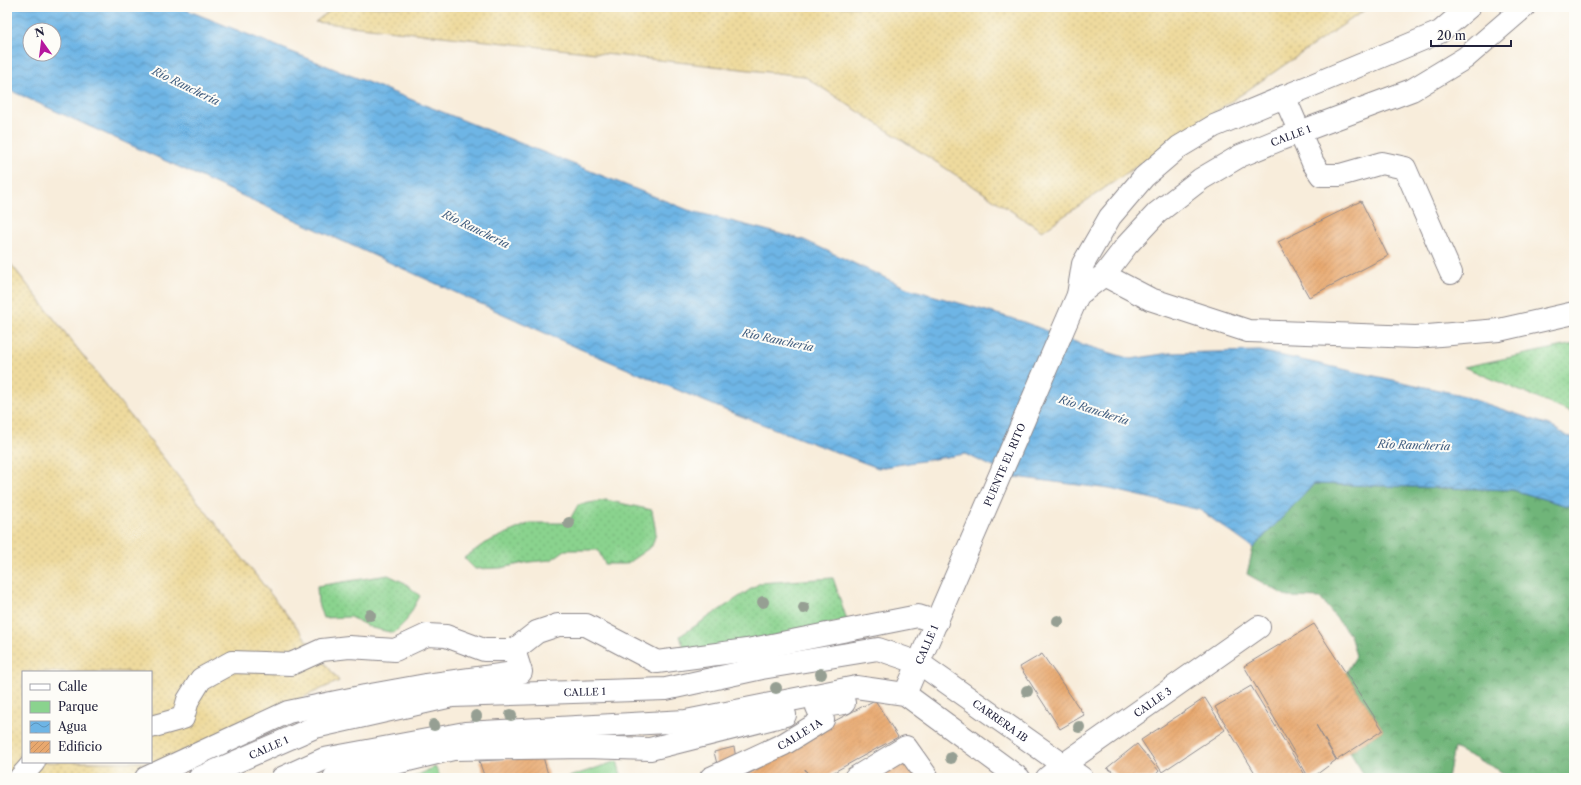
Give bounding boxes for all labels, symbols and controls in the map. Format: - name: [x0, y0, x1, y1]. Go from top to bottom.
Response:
- north arrow: [22, 22, 62, 62]
- scale bar: [1431, 22, 1511, 48]
- text: N: [33, 24, 46, 40]
- text: 20 m: [1437, 28, 1466, 43]
- water label: Río Ranchería: [149, 63, 222, 108]
- street label: CALLE 1: [1269, 122, 1313, 149]
- water label: Río Ranchería: [439, 206, 512, 251]
- water label: Río Ranchería: [740, 325, 815, 354]
- water label: Río Ranchería: [1056, 392, 1131, 428]
- street label: PUENTE EL RITO: [981, 421, 1028, 508]
- water label: Río Ranchería: [1376, 437, 1451, 453]
- street label: CALLE 1: [912, 622, 941, 666]
- legend: [22, 671, 152, 763]
- text: Calle: [58, 679, 88, 694]
- street label: CALLE 1: [564, 684, 607, 699]
- street label: CALLE 3: [1131, 684, 1174, 720]
- street label: CARRERA 1B: [970, 696, 1031, 744]
- text: Parque: [58, 699, 99, 714]
- street label: CALLE 1A: [775, 715, 825, 753]
- text: Agua: [57, 719, 88, 734]
- street label: CALLE 1: [247, 733, 291, 762]
- text: Edificio: [58, 739, 102, 754]

